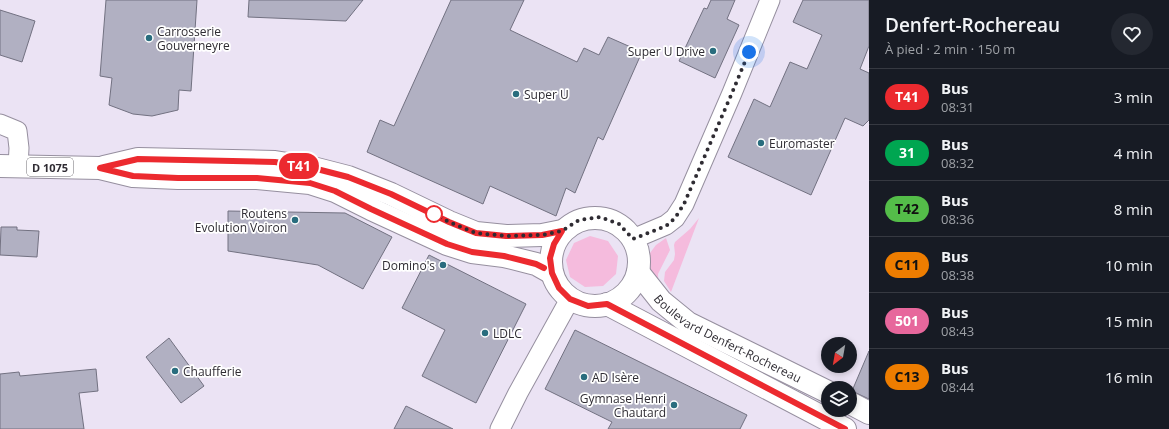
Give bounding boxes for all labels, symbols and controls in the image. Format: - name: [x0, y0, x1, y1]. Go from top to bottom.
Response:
- text: Denfert-Rochereau: [885, 12, 1060, 38]
- button: heart: [1111, 13, 1153, 55]
- place label: Carrosserie Gouverneyre: [157, 23, 230, 54]
- marker: Carrosserie Gouverneyre: [144, 33, 154, 43]
- text: À pied · 2 min · 150 m: [885, 40, 1015, 58]
- your location: [739, 42, 759, 62]
- place label: Super U Drive: [628, 43, 705, 60]
- marker: Super U Drive: [708, 46, 718, 56]
- text: Bus: [941, 78, 968, 98]
- place label: Super U: [524, 86, 569, 103]
- text: T41: [895, 87, 919, 106]
- text: 3 min: [1114, 87, 1153, 107]
- marker: Super U: [511, 89, 521, 99]
- text: 08:31: [941, 98, 974, 116]
- text: Bus: [941, 134, 968, 154]
- place label: Euromaster: [769, 135, 835, 152]
- marker: Euromaster: [756, 138, 766, 148]
- text: 31: [899, 143, 915, 162]
- text: 4 min: [1114, 143, 1153, 163]
- line badge: T41: [276, 153, 322, 179]
- text: 08:32: [941, 154, 974, 172]
- text: T41: [287, 156, 311, 175]
- road number: D 1075: [27, 158, 73, 176]
- text: Bus: [941, 190, 968, 210]
- text: T42: [895, 199, 919, 218]
- text: 8 min: [1114, 199, 1153, 219]
- place label: Routens Evolution Voiron: [195, 205, 287, 236]
- unlabelled marker: [425, 205, 443, 223]
- text: 08:36: [941, 210, 974, 228]
- marker: Routens Evolution Voiron: [290, 215, 300, 225]
- text: Bus: [941, 246, 968, 266]
- text: C11: [895, 255, 919, 274]
- text: 10 min: [1105, 255, 1153, 275]
- place label: Domino's: [382, 257, 435, 274]
- marker: Domino's: [438, 260, 448, 270]
- text: 08:38: [941, 266, 974, 284]
- street label: Boulevard Denfert-Rochereau: [650, 291, 804, 386]
- text: Bus: [941, 302, 968, 322]
- text: 501: [895, 311, 919, 330]
- text: 15 min: [1105, 311, 1153, 331]
- text: 08:43: [941, 322, 974, 340]
- place label: LDLC: [493, 325, 522, 342]
- marker: LDLC: [480, 328, 490, 338]
- north arrow: [821, 337, 857, 373]
- map controls: [821, 337, 857, 417]
- text: Bus: [941, 358, 968, 378]
- place label: Chaufferie: [183, 363, 242, 380]
- marker: Chaufferie: [170, 366, 180, 376]
- text: C13: [895, 367, 919, 386]
- text: 16 min: [1105, 367, 1153, 387]
- place label: AD Isère: [592, 369, 639, 386]
- marker: AD Isère: [579, 372, 589, 382]
- text: 08:44: [941, 378, 974, 396]
- button: layers: [821, 381, 857, 417]
- place label: Gymnase Henri Chautard: [580, 390, 666, 421]
- marker: Gymnase Henri Chautard: [669, 400, 679, 410]

